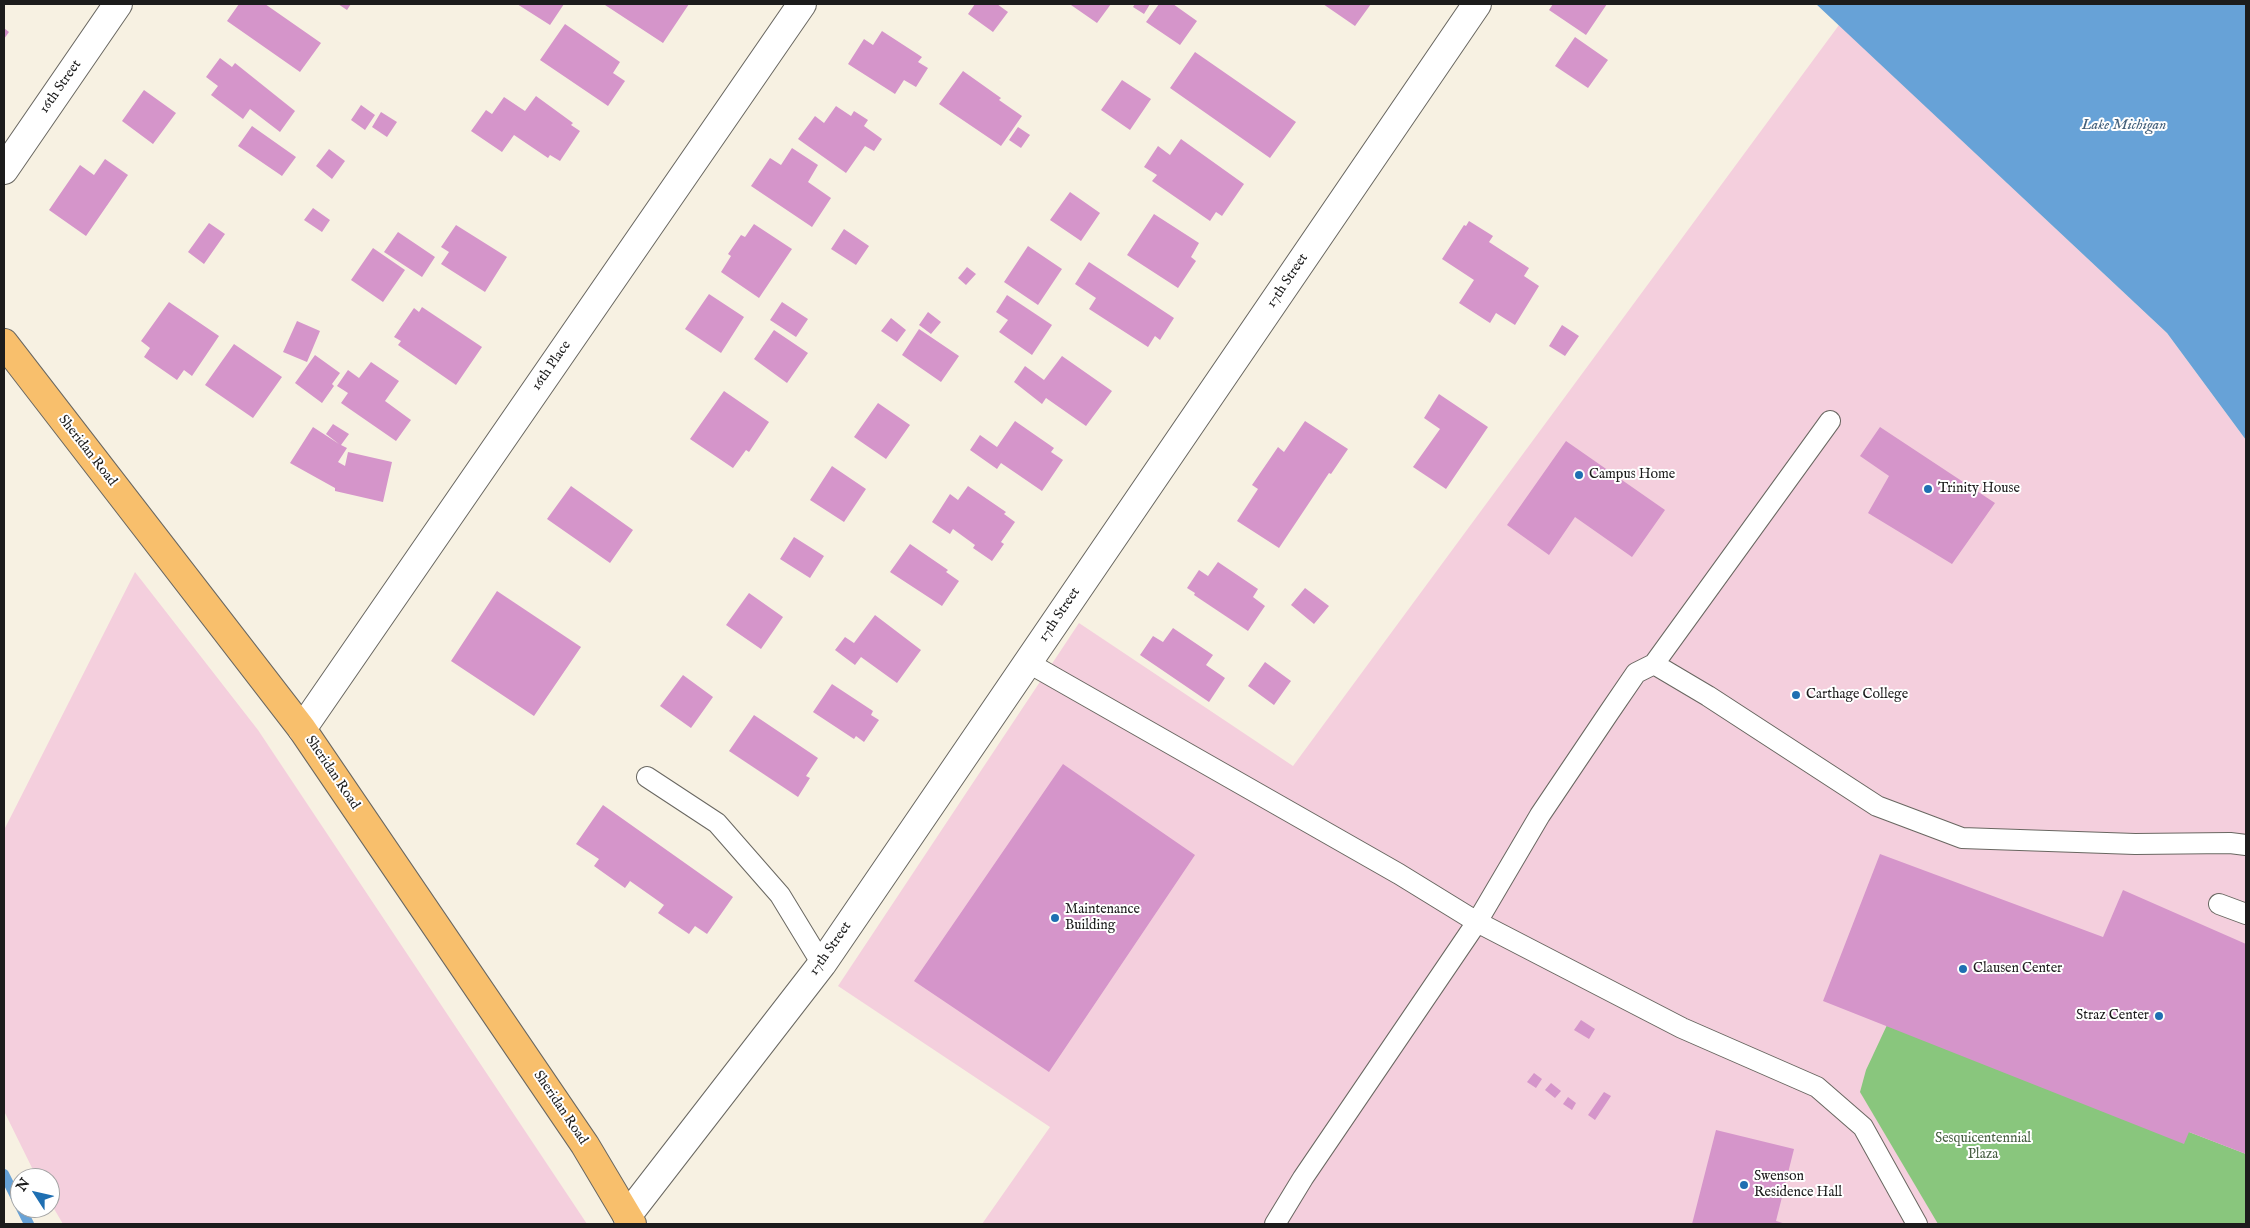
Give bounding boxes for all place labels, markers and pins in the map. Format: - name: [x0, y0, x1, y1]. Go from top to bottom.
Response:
- place label: Campus Home: [1589, 467, 1675, 483]
- marker: Campus Home: [1573, 469, 1585, 481]
- place label: Trinity House: [1938, 481, 2020, 497]
- marker: Trinity House: [1922, 483, 1934, 495]
- place label: Carthage College: [1806, 687, 1908, 703]
- marker: Carthage College: [1790, 689, 1802, 701]
- place label: Maintenance Building: [1065, 902, 1140, 934]
- marker: Maintenance Building: [1049, 912, 1061, 924]
- place label: Clausen Center: [1973, 961, 2062, 977]
- marker: Clausen Center: [1957, 963, 1969, 975]
- place label: Straz Center: [2076, 1008, 2149, 1024]
- marker: Straz Center: [2153, 1010, 2165, 1022]
- place label: Swenson Residence Hall: [1754, 1169, 1842, 1202]
- marker: Swenson Residence Hall: [1738, 1179, 1750, 1191]

